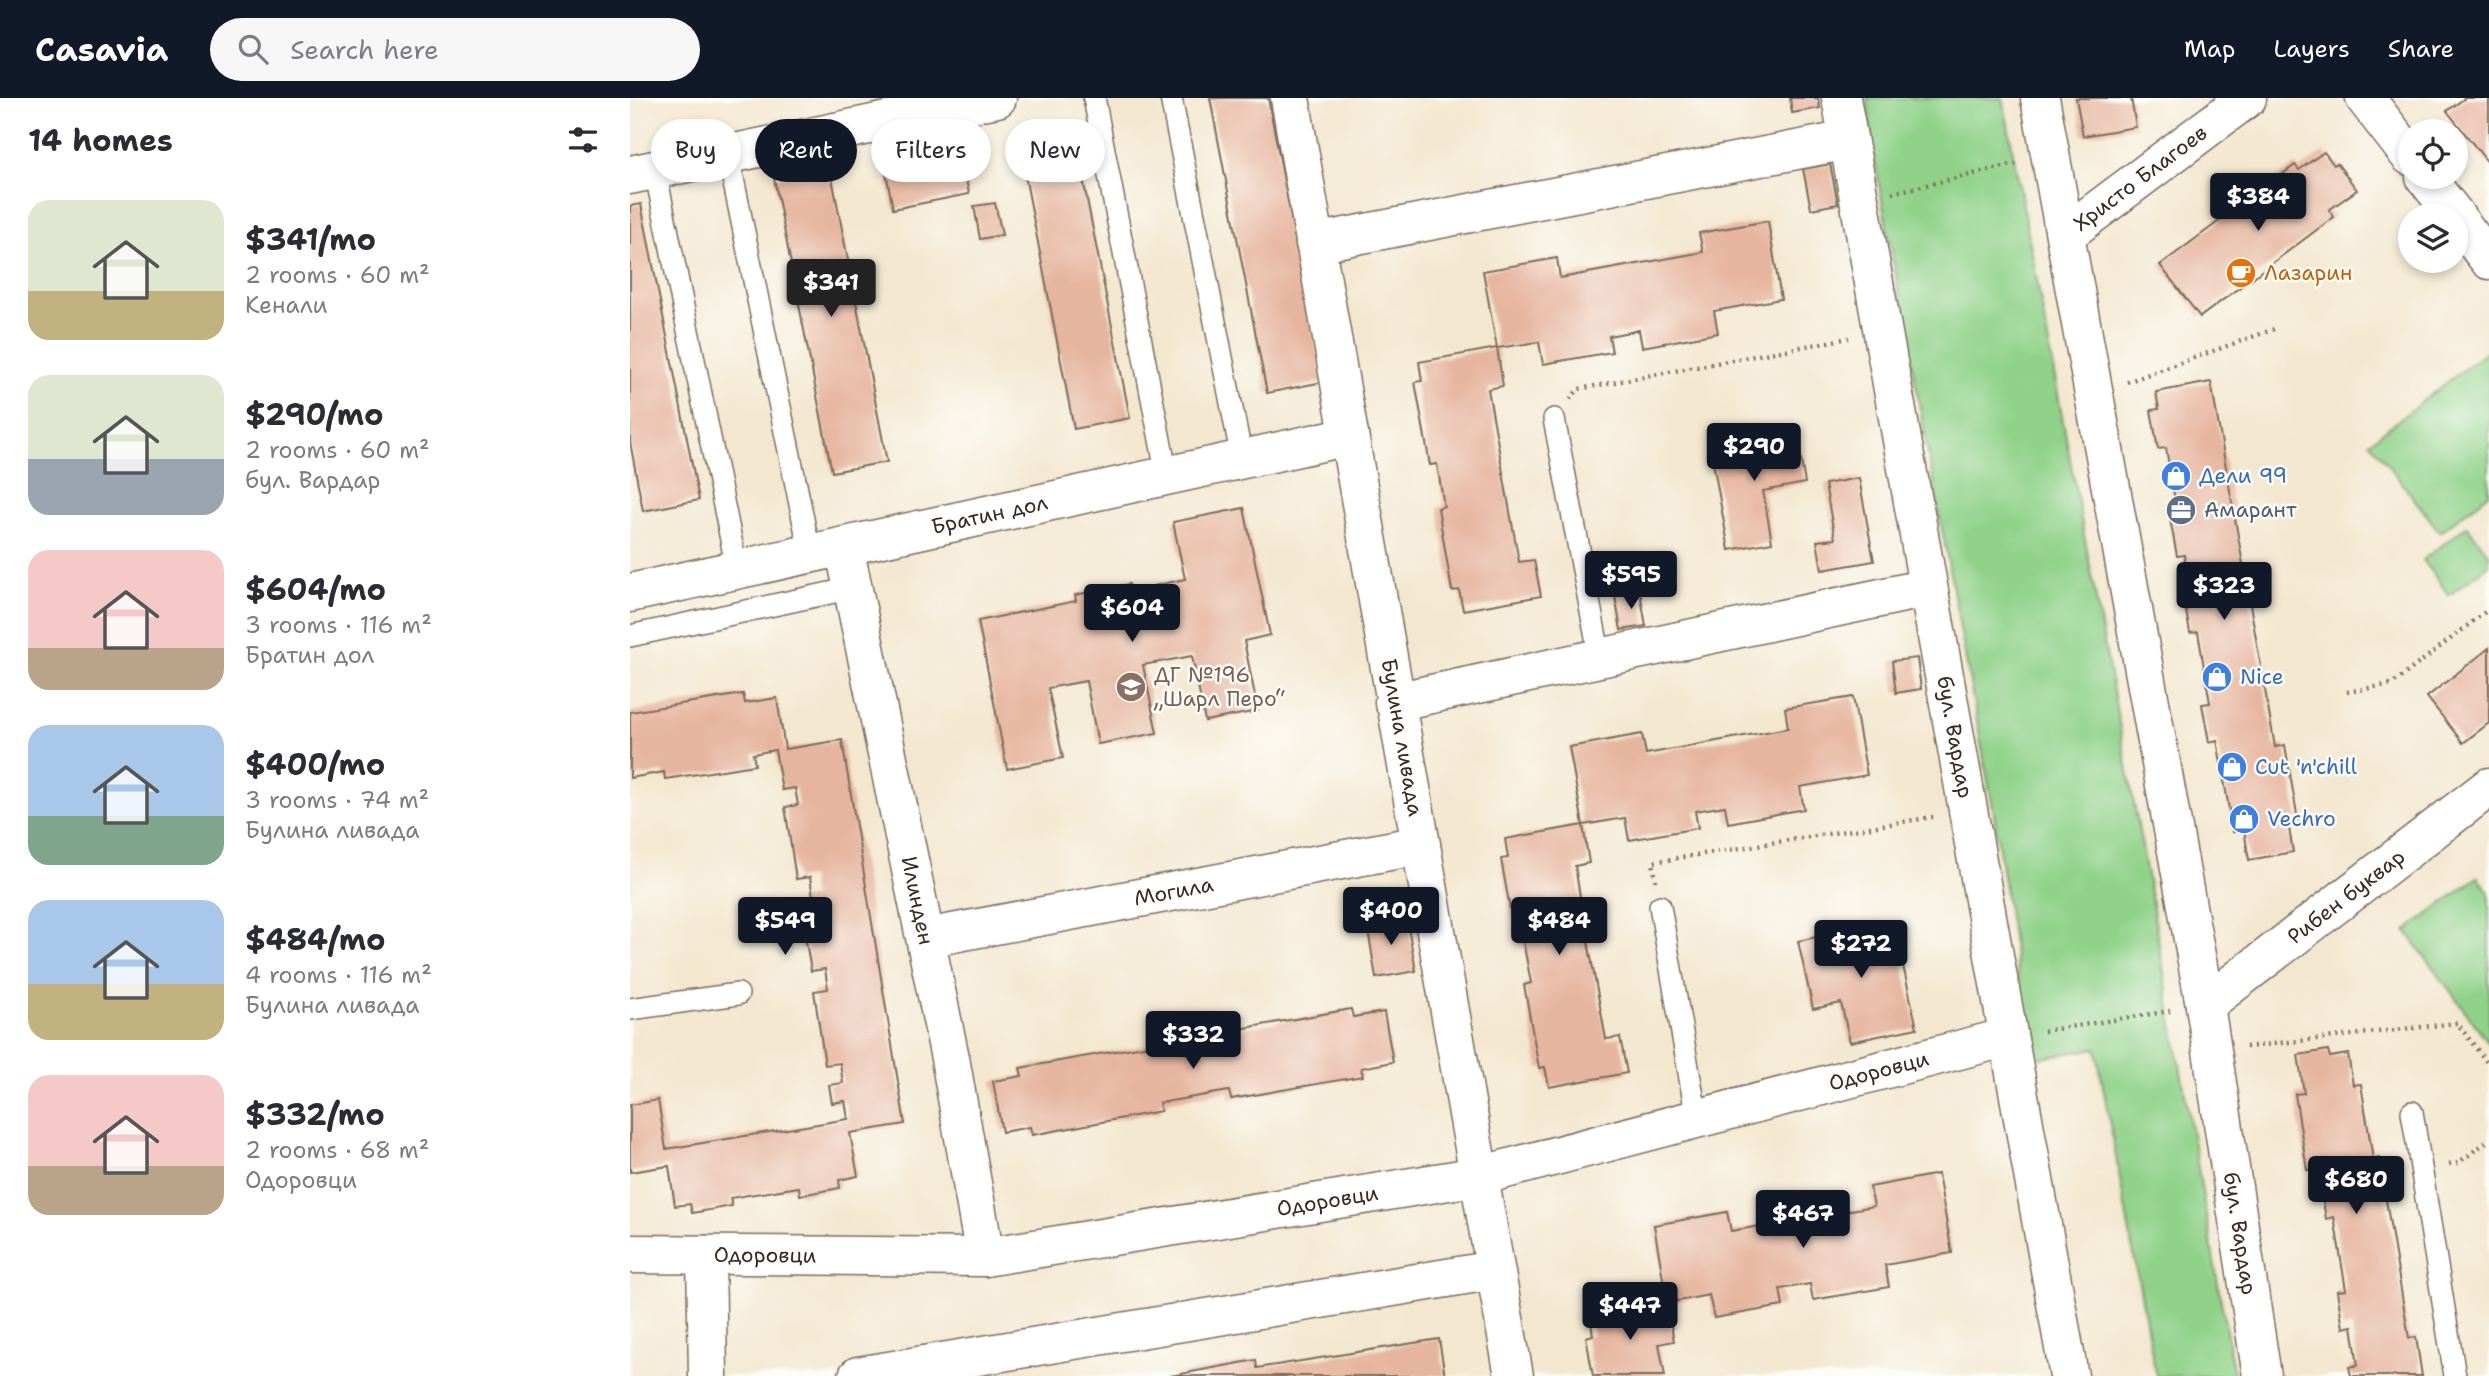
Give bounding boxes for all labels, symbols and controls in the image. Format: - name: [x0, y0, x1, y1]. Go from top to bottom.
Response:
- search box: [210, 18, 700, 81]
- text: Casavia: [35, 27, 168, 72]
- icon: search: [234, 30, 272, 68]
- text: Search here: [290, 32, 439, 67]
- text: Map: [2184, 33, 2235, 65]
- text: Layers: [2273, 33, 2350, 65]
- text: Share: [2388, 33, 2454, 65]
- chip: Buy: [651, 119, 741, 182]
- chip: Rent: [755, 119, 857, 182]
- chip: Filters: [871, 119, 991, 182]
- chip: New: [1005, 119, 1105, 182]
- street label: Христо Благоев: [2068, 119, 2213, 238]
- map controls: [2398, 119, 2468, 273]
- button: locate: [2398, 119, 2468, 189]
- text: 14 homes: [28, 120, 173, 161]
- icon: filters: [564, 121, 602, 159]
- pin: $384: [2217, 174, 2299, 233]
- text: $384: [2226, 181, 2290, 211]
- button: layers: [2398, 203, 2468, 273]
- text: $341/mo: [245, 219, 376, 260]
- icon: home: [84, 228, 168, 312]
- cafe icon: Лазарин: [2224, 256, 2258, 290]
- place label: Лазарин: [2264, 259, 2352, 287]
- text: 2 rooms · 60 m²: [245, 260, 430, 290]
- pin: $341: [790, 260, 872, 319]
- text: $341: [803, 267, 859, 297]
- text: Кенали: [245, 290, 328, 320]
- text: $290/mo: [245, 394, 383, 435]
- icon: home: [84, 403, 168, 487]
- pin: $290: [1713, 424, 1795, 483]
- text: $290: [1723, 431, 1785, 461]
- text: 2 rooms · 60 m²: [245, 435, 430, 465]
- shop icon: Дели 99: [2159, 459, 2193, 493]
- place label: Дели 99: [2199, 462, 2287, 490]
- text: бул. Вардар: [245, 465, 381, 495]
- street label: Братин дол: [929, 488, 1051, 541]
- office icon: Амарант: [2164, 493, 2198, 527]
- place label: Амарант: [2204, 496, 2297, 524]
- pin: $595: [1590, 552, 1672, 611]
- text: $595: [1601, 559, 1661, 589]
- pin: $323: [2183, 562, 2265, 622]
- text: $604/mo: [245, 569, 386, 610]
- text: $323: [2193, 570, 2255, 600]
- icon: home: [84, 578, 168, 662]
- pin: $604: [1091, 584, 1173, 644]
- text: $604: [1100, 592, 1164, 622]
- text: 3 rooms · 116 m²: [245, 610, 432, 640]
- text: Братин дол: [245, 640, 374, 670]
- street label: Булина ливада: [1374, 656, 1430, 818]
- shop icon: Nice: [2200, 660, 2234, 694]
- place label: ДГ №196 „Шарл Перо“: [1153, 661, 1285, 713]
- place label: Nice: [2240, 663, 2284, 691]
- school or university icon: ДГ №196 „Шарл Перо“: [1114, 670, 1148, 704]
- street label: бул. Вардар: [1930, 674, 1980, 800]
- text: $400/mo: [245, 744, 385, 785]
- shop icon: Cut 'n'chill: [2215, 750, 2249, 784]
- icon: home: [84, 753, 168, 837]
- place label: Cut 'n'chill: [2255, 753, 2358, 781]
- text: 3 rooms · 74 m²: [245, 785, 429, 815]
- shop icon: Vechro: [2227, 802, 2261, 836]
- place label: Vechro: [2267, 805, 2336, 833]
- text: Булина ливада: [245, 815, 420, 845]
- street label: Рибен буквар: [2282, 843, 2411, 951]
- street label: Илинден: [895, 854, 940, 947]
- street label: Могила: [1132, 870, 1216, 913]
- pin: $400: [1350, 888, 1432, 947]
- text: $400: [1359, 895, 1423, 925]
- pin: $549: [744, 898, 826, 957]
- pin: $484: [1518, 898, 1600, 957]
- text: $549: [754, 905, 816, 935]
- text: $484: [1527, 905, 1591, 935]
- text: $484/mo: [245, 919, 386, 960]
- pin: $272: [1820, 920, 1902, 980]
- icon: home: [84, 928, 168, 1012]
- text: $272: [1830, 928, 1892, 958]
- text: 4 rooms · 116 m²: [245, 960, 432, 990]
- text: Булина ливада: [245, 990, 420, 1020]
- pin: $332: [1152, 1012, 1234, 1071]
- text: $332: [1162, 1019, 1224, 1049]
- street label: Одоровци: [1826, 1044, 1932, 1097]
- text: $332/mo: [245, 1094, 385, 1135]
- icon: home: [84, 1103, 168, 1187]
- text: 2 rooms · 68 m²: [245, 1135, 429, 1165]
- pin: $680: [2315, 1156, 2397, 1216]
- text: $680: [2324, 1164, 2388, 1194]
- text: Одоровци: [245, 1165, 357, 1195]
- street label: бул. Вардар: [2217, 1170, 2263, 1297]
- street label: Одоровци: [1275, 1179, 1380, 1223]
- pin: $467: [1762, 1190, 1844, 1250]
- text: $467: [1772, 1198, 1834, 1228]
- street label: Одоровци: [714, 1241, 817, 1270]
- pin: $447: [1589, 1282, 1671, 1342]
- text: $447: [1599, 1290, 1661, 1320]

